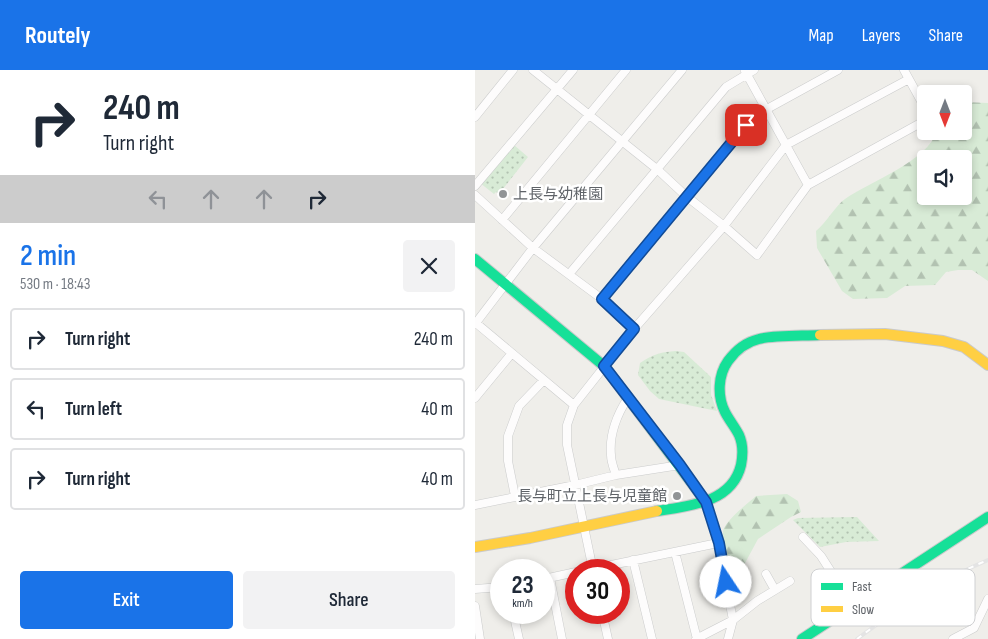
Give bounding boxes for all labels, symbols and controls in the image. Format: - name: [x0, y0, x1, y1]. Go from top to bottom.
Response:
- text: Routely: [25, 21, 90, 50]
- text: Map: [809, 25, 834, 46]
- text: Layers: [862, 25, 901, 46]
- text: Share: [929, 25, 963, 46]
- north arrow: [917, 85, 973, 140]
- map controls: [917, 85, 972, 205]
- text: 240 m: [103, 87, 180, 130]
- icon: right: [20, 90, 85, 155]
- pin: [725, 104, 767, 146]
- icon: arrive: [732, 111, 760, 139]
- text: Turn right: [103, 130, 174, 157]
- button: sound: [917, 150, 972, 205]
- icon: left: [144, 185, 172, 213]
- icon: ahead: [197, 185, 225, 213]
- icon: ahead: [250, 185, 278, 213]
- icon: right: [303, 185, 331, 213]
- place label: 上長与幼稚園: [513, 185, 603, 204]
- marker: 上長与幼稚園: [497, 188, 509, 200]
- text: 2 min: [20, 238, 76, 274]
- button: close: [403, 240, 455, 292]
- text: 530 m · 18:43: [20, 275, 90, 294]
- icon: right: [22, 325, 50, 353]
- text: Turn right: [65, 328, 130, 351]
- text: 240 m: [414, 328, 453, 351]
- icon: left: [22, 395, 50, 423]
- text: Turn left: [65, 398, 122, 421]
- text: 40 m: [421, 398, 453, 421]
- icon: right: [22, 465, 50, 493]
- text: Turn right: [65, 468, 130, 491]
- text: 40 m: [421, 468, 453, 491]
- place label: 長与町立上長与児童館: [517, 487, 667, 506]
- marker: 長与町立上長与児童館: [671, 490, 683, 502]
- position arrow: [699, 555, 751, 607]
- speed limit sign: 30: [565, 559, 630, 624]
- legend: [811, 569, 975, 626]
- text: 23: [511, 570, 534, 601]
- button: Exit: [20, 571, 233, 629]
- button: Share: [243, 571, 455, 629]
- text: Fast: [852, 578, 872, 595]
- text: km/h: [512, 596, 533, 611]
- text: Slow: [852, 601, 874, 618]

